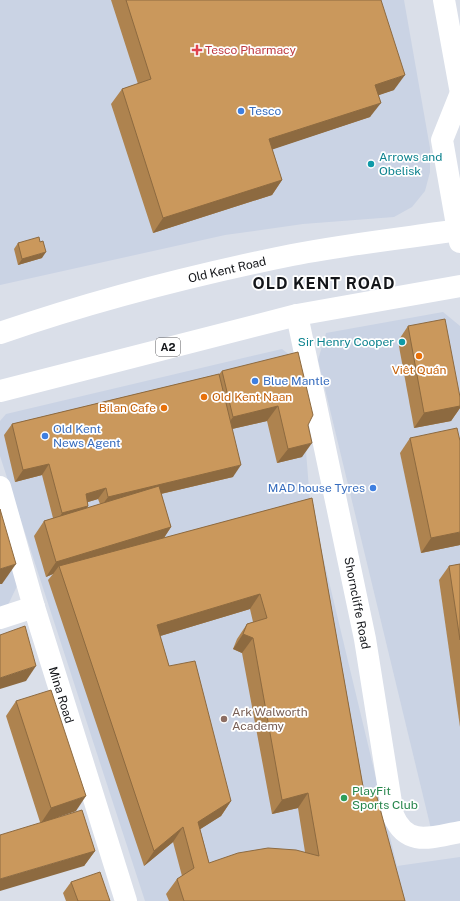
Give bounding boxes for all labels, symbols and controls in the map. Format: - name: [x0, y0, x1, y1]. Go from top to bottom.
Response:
- place label: Tesco Pharmacy: [205, 43, 297, 57]
- marker: Tesco Pharmacy: [192, 45, 202, 55]
- place label: Tesco: [249, 104, 282, 118]
- marker: Tesco: [236, 106, 246, 116]
- place label: Arrows and Obelisk: [379, 150, 442, 178]
- marker: Arrows and Obelisk: [366, 159, 376, 169]
- street label: Old Kent Road: [187, 254, 267, 286]
- district label: OLD KENT ROAD: [253, 274, 395, 293]
- place label: Sir Henry Cooper: [298, 335, 394, 349]
- marker: Sir Henry Cooper: [397, 337, 407, 347]
- road number: A2: [156, 338, 180, 356]
- marker: Viêt Quán: [414, 351, 424, 361]
- place label: Viêt Quán: [392, 363, 446, 377]
- place label: Blue Mantle: [263, 374, 330, 388]
- marker: Blue Mantle: [250, 376, 260, 386]
- place label: Old Kent Naan: [212, 390, 292, 404]
- marker: Old Kent Naan: [199, 392, 209, 402]
- place label: Bilan Cafe: [99, 401, 156, 415]
- marker: Bilan Cafe: [159, 403, 169, 413]
- place label: Old Kent News Agent: [53, 422, 121, 450]
- marker: Old Kent News Agent: [40, 431, 50, 441]
- place label: MAD house Tyres: [268, 481, 365, 495]
- marker: MAD house Tyres: [368, 483, 378, 493]
- street label: Shorncliffe Road: [341, 556, 373, 650]
- street label: Mina Road: [46, 665, 76, 725]
- place label: Ark Walworth Academy: [232, 705, 308, 733]
- marker: Ark Walworth Academy: [219, 714, 229, 724]
- place label: PlayFit Sports Club: [352, 784, 418, 812]
- marker: PlayFit Sports Club: [339, 793, 349, 803]

